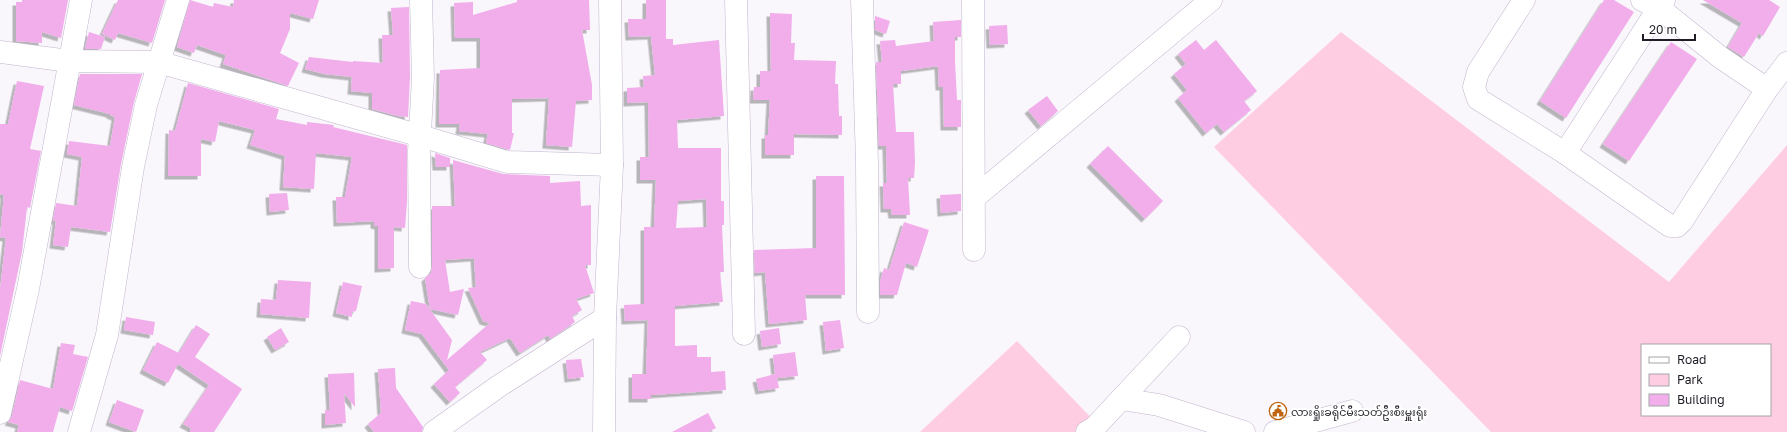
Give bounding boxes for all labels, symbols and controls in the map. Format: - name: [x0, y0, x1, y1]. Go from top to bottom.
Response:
- scale bar: [1643, 16, 1695, 42]
- text: 20 m: [1649, 22, 1677, 37]
- legend: [1641, 344, 1771, 416]
- text: Road: [1677, 352, 1706, 367]
- text: Park: [1677, 372, 1703, 387]
- text: Building: [1677, 392, 1725, 407]
- public building icon: လားရှိုးခရိုင်မီးသတ်ဦးစီးမှူးရုံး: [1268, 401, 1288, 421]
- place label: လားရှိုးခရိုင်မီးသတ်ဦးစီးမှူးရုံး: [1291, 405, 1427, 421]

